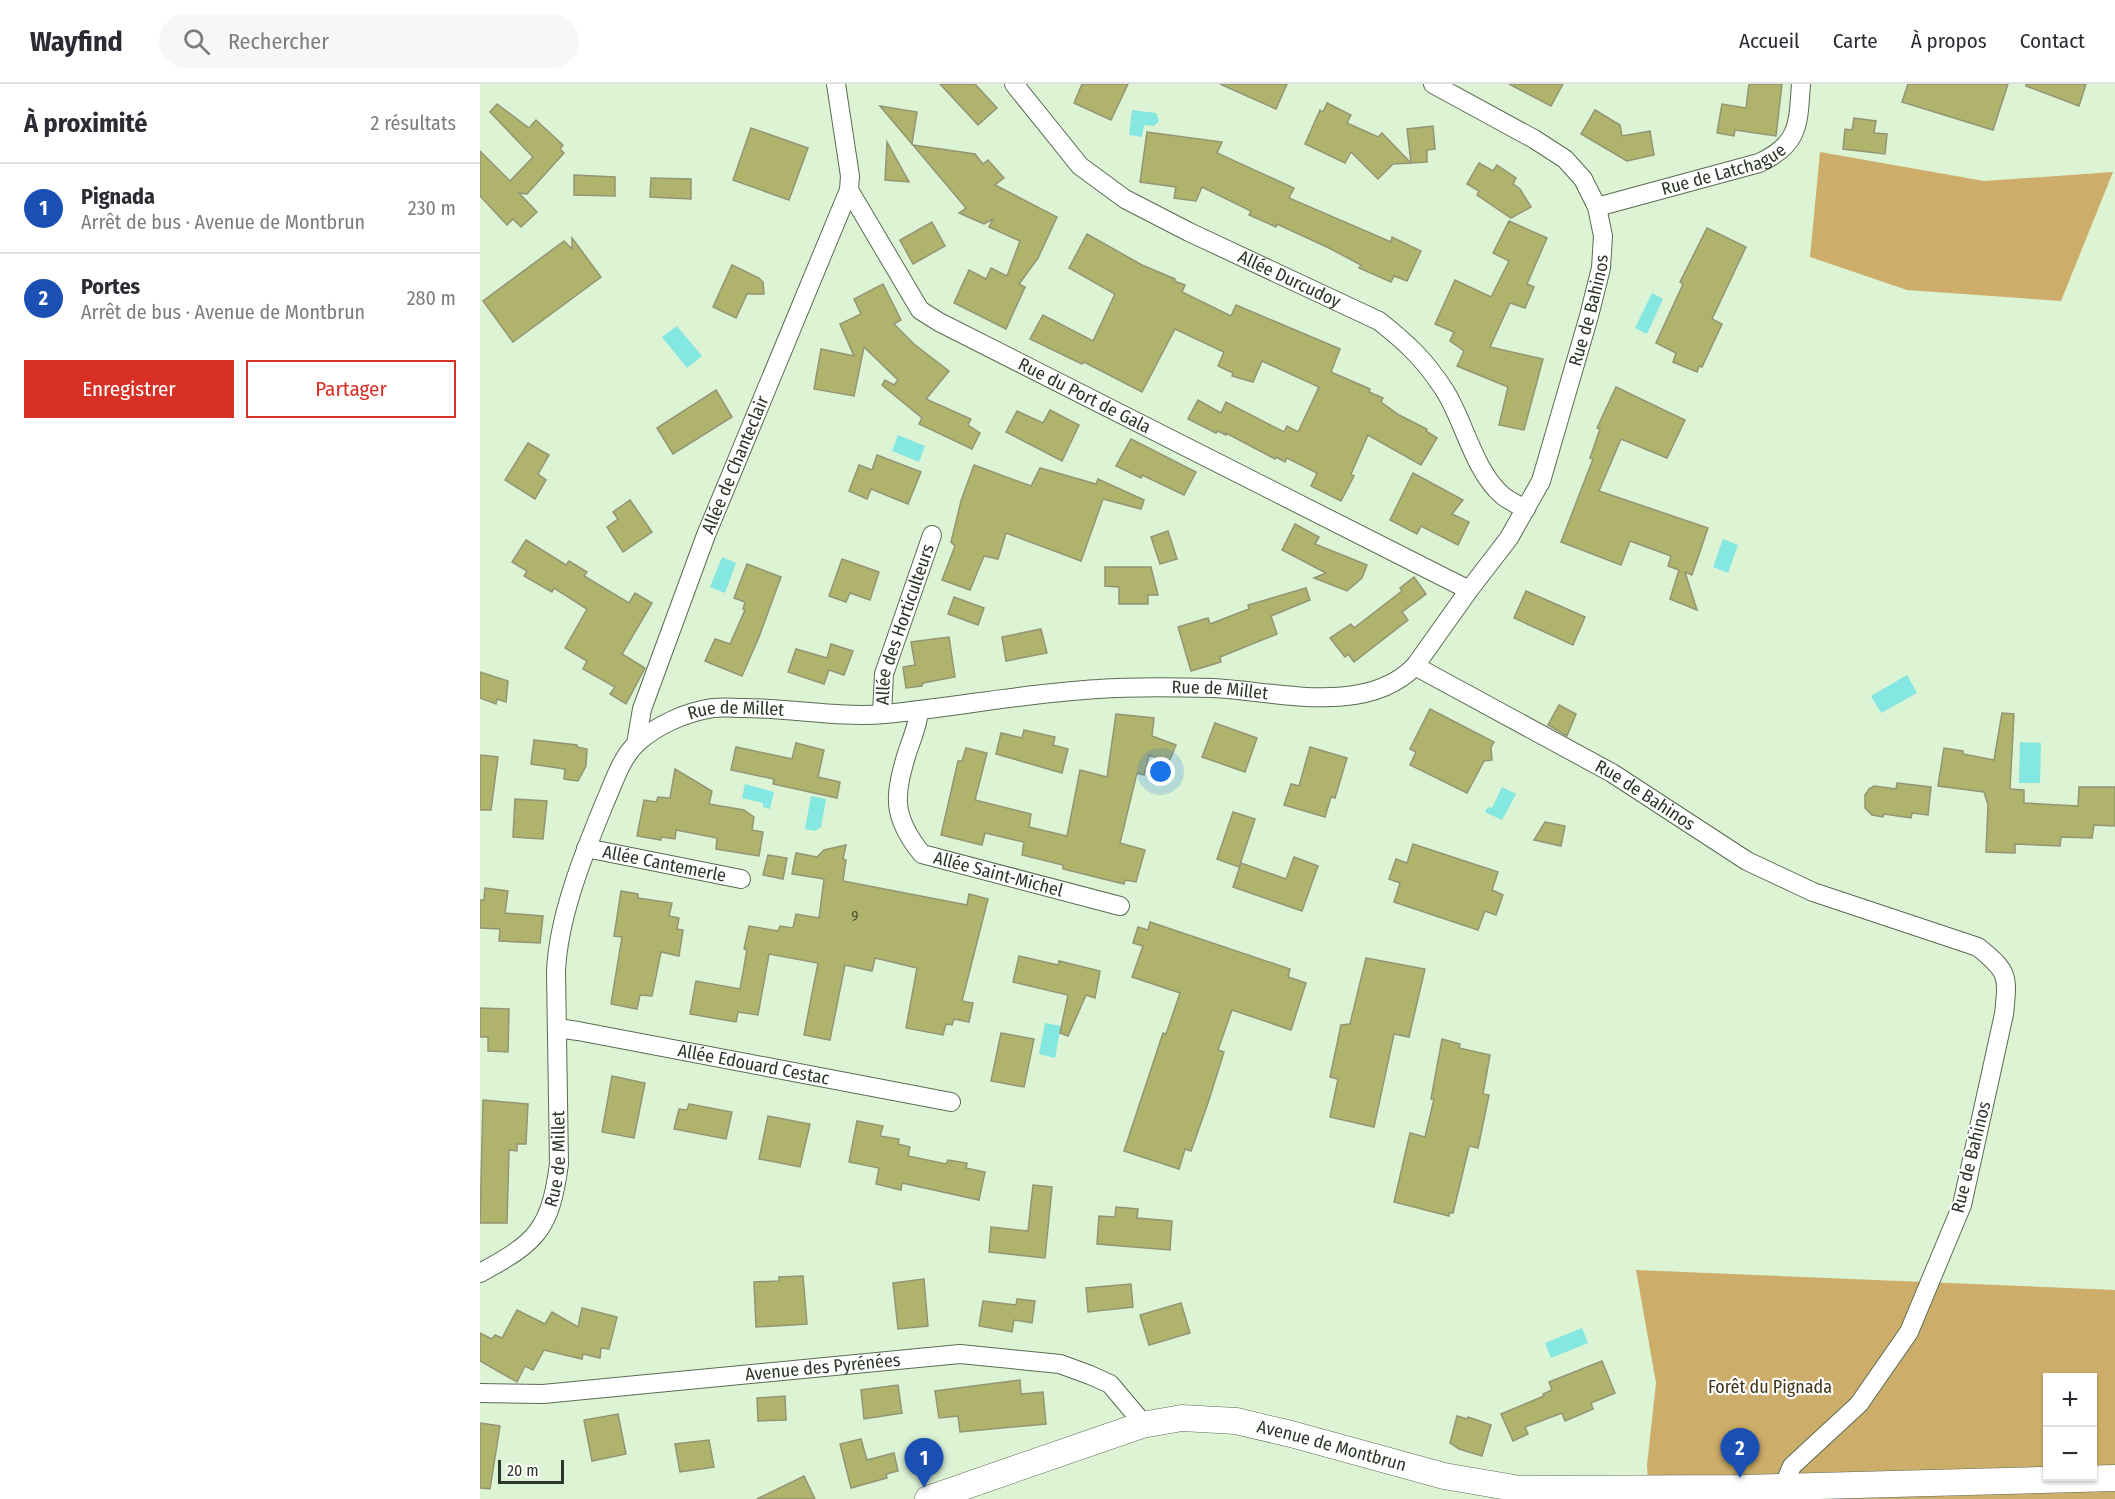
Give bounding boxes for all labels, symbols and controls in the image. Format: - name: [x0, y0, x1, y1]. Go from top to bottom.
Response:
- search box: [159, 14, 579, 68]
- text: Wayfind: [30, 25, 123, 58]
- icon: search: [180, 25, 213, 58]
- text: Rechercher: [228, 28, 329, 55]
- text: Accueil: [1739, 28, 1800, 54]
- text: Carte: [1833, 28, 1878, 54]
- text: À propos: [1911, 28, 1987, 54]
- text: Contact: [2020, 28, 2085, 54]
- text: À proximité: [24, 108, 147, 139]
- text: 2 résultats: [371, 111, 456, 135]
- street label: Rue de Latchague: [1659, 139, 1791, 200]
- text: Pignada: [81, 183, 155, 210]
- text: 1: [39, 196, 48, 220]
- text: 230 m: [408, 196, 456, 220]
- text: Arrêt de bus · Avenue de Montbrun: [81, 210, 365, 234]
- street label: Allée Durcudoy: [1235, 246, 1344, 312]
- street label: Rue de Bahinos: [1564, 254, 1613, 369]
- text: Portes: [81, 273, 140, 300]
- text: 2: [39, 286, 48, 310]
- text: 280 m: [407, 286, 456, 310]
- text: Arrêt de bus · Avenue de Montbrun: [81, 300, 365, 324]
- street label: Rue du Port de Gala: [1014, 353, 1155, 438]
- button: Enregistrer: [24, 360, 234, 418]
- button: Partager: [246, 360, 456, 418]
- street label: Allée de Chanteclair: [697, 392, 774, 537]
- street label: Allée des Horticulteurs: [871, 541, 939, 706]
- street label: Rue de Millet: [1171, 676, 1269, 704]
- street label: Rue de Millet: [685, 697, 785, 724]
- street label: Rue de Bahinos: [1591, 755, 1700, 835]
- your location: [1146, 757, 1175, 786]
- street label: Allée Cantemerle: [601, 841, 728, 887]
- street label: Allée Saint-Michel: [931, 847, 1066, 902]
- house number: 9: [851, 907, 859, 925]
- street label: Allée Edouard Cestac: [676, 1039, 832, 1090]
- street label: Rue de Bahinos: [1946, 1099, 1996, 1215]
- street label: Rue de Millet: [540, 1110, 570, 1210]
- street label: Avenue des Pyrénées: [744, 1349, 902, 1386]
- map controls: [2043, 1373, 2097, 1481]
- button: +: [2043, 1373, 2097, 1427]
- park label: Forêt du Pignada: [1708, 1376, 1832, 1398]
- street label: Avenue de Montbrun: [1255, 1415, 1409, 1476]
- button: −: [2043, 1427, 2097, 1481]
- pin: 2: [1720, 1428, 1760, 1478]
- pin: 1: [904, 1438, 944, 1488]
- scale bar: [498, 1457, 564, 1484]
- text: 20 m: [507, 1461, 538, 1480]

